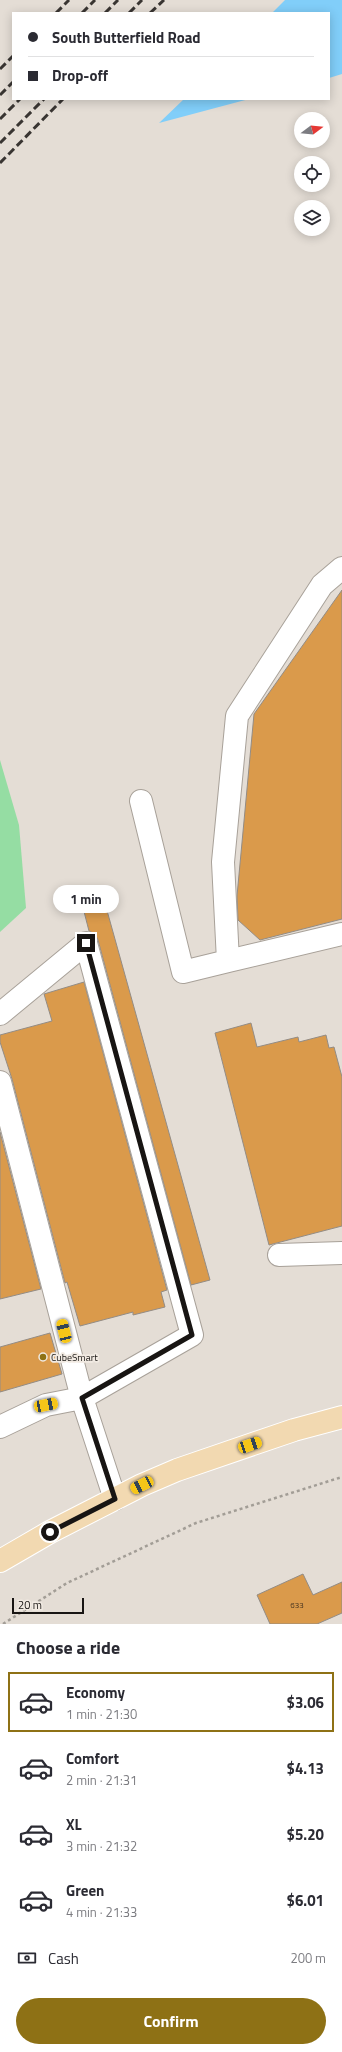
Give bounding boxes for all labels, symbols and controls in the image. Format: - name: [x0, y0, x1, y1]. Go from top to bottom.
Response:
- text: South Butterfield Road: [52, 26, 201, 49]
- text: Drop-off: [52, 64, 108, 87]
- north arrow: [294, 112, 330, 148]
- map controls: [294, 112, 330, 236]
- button: locate: [294, 156, 330, 192]
- button: layers: [294, 200, 330, 236]
- callout: 1 min: [53, 885, 119, 913]
- text: 1 min: [70, 889, 102, 909]
- route end: [77, 934, 95, 952]
- car: [55, 1318, 73, 1344]
- place label: CubeSmart: [51, 1350, 98, 1365]
- marker: CubeSmart: [38, 1352, 48, 1362]
- car: [33, 1397, 59, 1413]
- car: [237, 1435, 263, 1455]
- car: [129, 1474, 155, 1496]
- route start: [41, 1523, 59, 1541]
- scale bar: [12, 1596, 84, 1615]
- text: 20 m: [18, 1597, 42, 1613]
- house number: 633: [290, 1599, 304, 1611]
- text: Choose a ride: [16, 1634, 120, 1661]
- text: Economy: [66, 1681, 125, 1704]
- icon: car: [18, 1684, 54, 1720]
- text: $3.06: [287, 1691, 324, 1714]
- text: 1 min · 21:30: [66, 1704, 137, 1724]
- text: Comfort: [66, 1747, 119, 1770]
- icon: car: [18, 1750, 54, 1786]
- text: $4.13: [287, 1757, 324, 1780]
- text: 2 min · 21:31: [66, 1770, 137, 1790]
- text: XL: [66, 1813, 82, 1836]
- icon: car: [18, 1816, 54, 1852]
- text: $5.20: [287, 1823, 324, 1846]
- text: 3 min · 21:32: [66, 1836, 137, 1856]
- text: Green: [66, 1879, 104, 1902]
- icon: car: [18, 1882, 54, 1918]
- text: $6.01: [287, 1889, 324, 1912]
- text: 4 min · 21:33: [66, 1902, 137, 1922]
- icon: cash: [16, 1947, 38, 1969]
- text: Cash: [48, 1947, 79, 1970]
- text: 200 m: [290, 1948, 326, 1968]
- button: Confirm: [16, 1998, 326, 2044]

